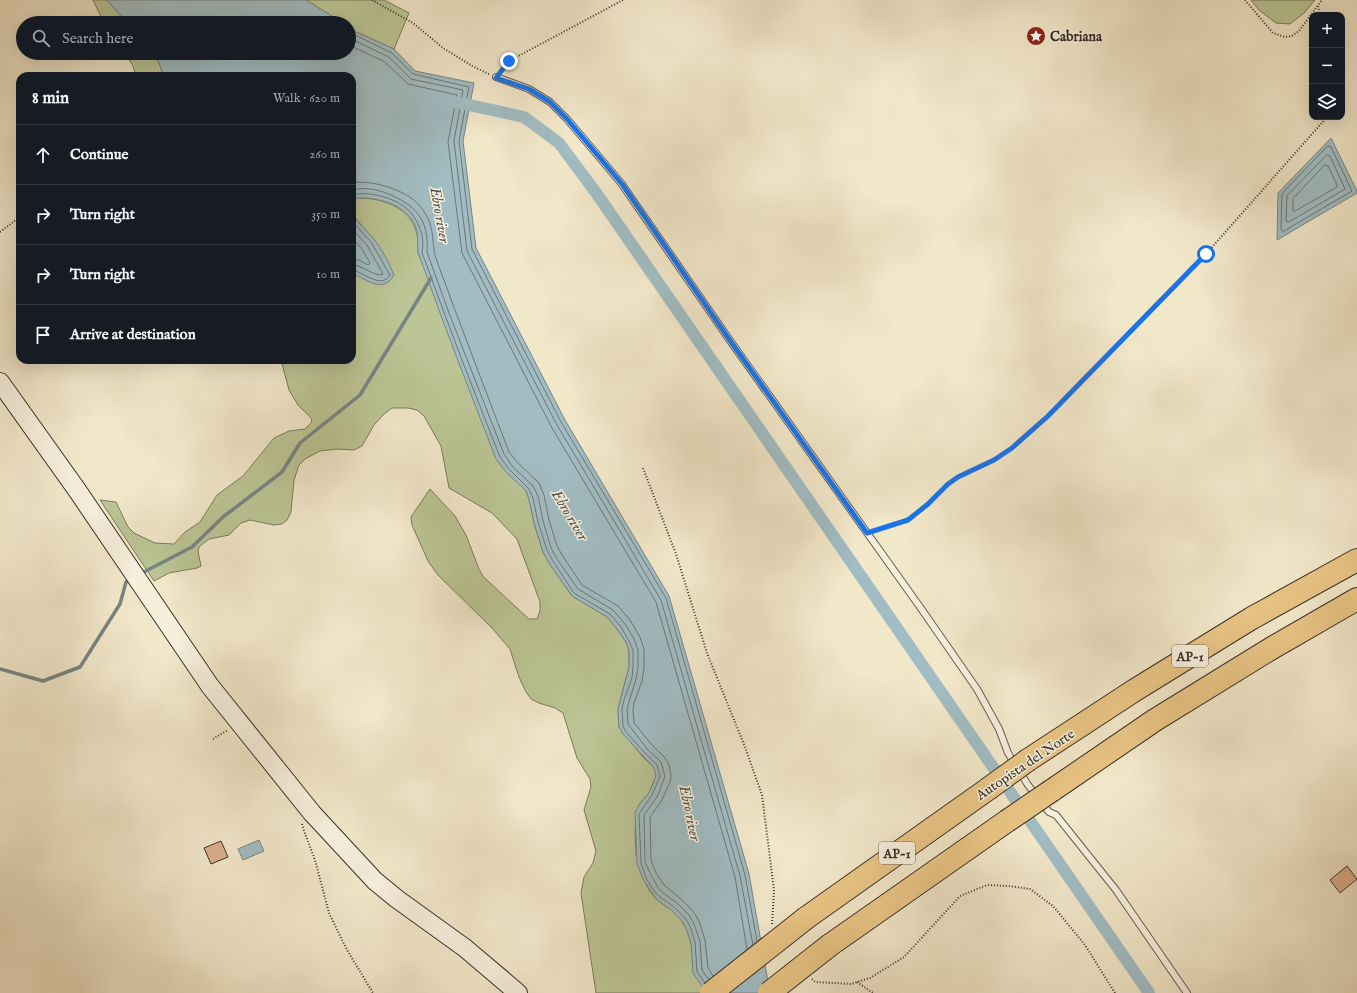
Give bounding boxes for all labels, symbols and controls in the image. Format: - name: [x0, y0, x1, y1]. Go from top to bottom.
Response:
- map controls: [1309, 12, 1345, 120]
- button: +: [1309, 12, 1345, 48]
- search box: [16, 16, 356, 60]
- place icon: Cabriana: [1025, 25, 1047, 47]
- icon: search: [30, 27, 52, 49]
- place label: Cabriana: [1050, 28, 1103, 46]
- text: Search here: [62, 29, 133, 48]
- button: −: [1309, 48, 1345, 84]
- route end: [500, 52, 518, 70]
- button: layers: [1309, 84, 1345, 120]
- text: 8 min: [32, 88, 69, 109]
- text: Walk · 620 m: [273, 90, 340, 107]
- icon: ahead: [32, 144, 54, 166]
- text: Continue: [70, 145, 128, 164]
- text: 260 m: [309, 146, 340, 163]
- water label: Ebro river: [425, 185, 454, 245]
- icon: right: [32, 204, 54, 226]
- text: Turn right: [70, 205, 135, 224]
- text: 350 m: [311, 206, 340, 223]
- route start: [1197, 245, 1215, 263]
- icon: right: [32, 264, 54, 286]
- text: Turn right: [70, 265, 135, 284]
- text: 10 m: [316, 266, 340, 283]
- icon: arrive: [32, 324, 54, 346]
- text: Arrive at destination: [70, 325, 196, 344]
- water label: Ebro river: [546, 485, 593, 545]
- road number: AP-1: [1172, 645, 1208, 667]
- street label: Autopista del Norte: [972, 725, 1079, 805]
- water label: Ebro river: [674, 783, 705, 843]
- road number: AP-1: [879, 842, 915, 864]

